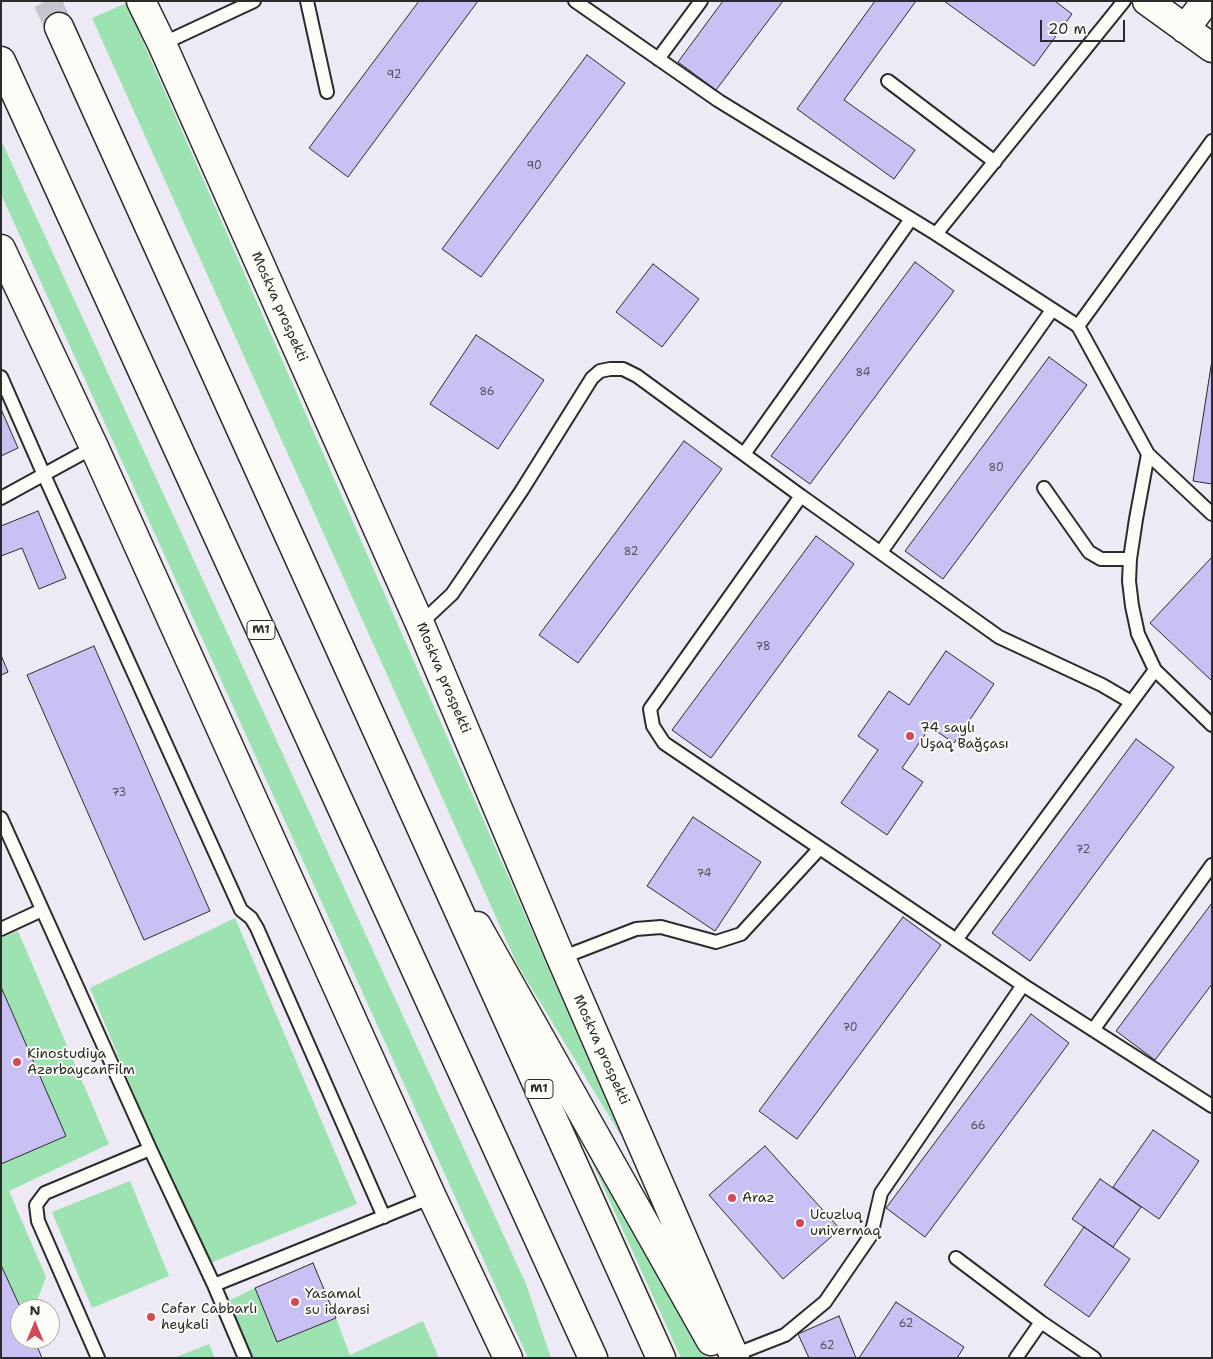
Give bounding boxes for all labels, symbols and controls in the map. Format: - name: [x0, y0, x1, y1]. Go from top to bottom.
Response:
- scale bar: [1043, 10, 1128, 42]
- text: 20 m: [1048, 19, 1087, 39]
- house number: 92: [387, 68, 401, 82]
- house number: 90: [526, 159, 542, 173]
- street label: Moskva prospekti: [247, 249, 311, 365]
- house number: 84: [856, 366, 870, 380]
- house number: 86: [479, 385, 495, 399]
- house number: 80: [988, 461, 1004, 475]
- house number: 82: [624, 545, 638, 559]
- road number: M1: [247, 620, 275, 640]
- street label: Moskva prospekti: [412, 620, 474, 736]
- house number: 78: [756, 640, 770, 654]
- place label: 74 saylı Uşaq Bağçası: [920, 720, 1009, 752]
- marker: 74 saylı Uşaq Bağçası: [904, 730, 916, 742]
- house number: 73: [112, 786, 126, 800]
- house number: 72: [1076, 843, 1090, 857]
- house number: 74: [697, 867, 711, 881]
- street label: Moskva prospekti: [569, 992, 633, 1108]
- house number: 70: [842, 1021, 858, 1035]
- place label: Kinostudiya AzərbaycanFilm: [27, 1046, 135, 1078]
- marker: Kinostudiya AzərbaycanFilm: [11, 1056, 23, 1068]
- road number: M1: [525, 1080, 553, 1098]
- house number: 66: [970, 1119, 986, 1133]
- place label: Araz: [742, 1190, 775, 1206]
- marker: Araz: [726, 1192, 738, 1204]
- place label: Ucuzluq univermaq: [810, 1207, 880, 1240]
- marker: Ucuzluq univermaq: [794, 1217, 806, 1229]
- place label: Yasamal su idarəsi: [305, 1286, 370, 1318]
- marker: Yasamal su idarəsi: [289, 1296, 301, 1308]
- north arrow: [10, 1299, 60, 1349]
- text: N: [29, 1301, 41, 1319]
- place label: Cəfər Cabbarlı heykəli: [161, 1301, 257, 1334]
- marker: Cəfər Cabbarlı heykəli: [145, 1311, 157, 1323]
- house number: 62: [899, 1317, 913, 1331]
- house number: 62: [820, 1339, 834, 1353]

